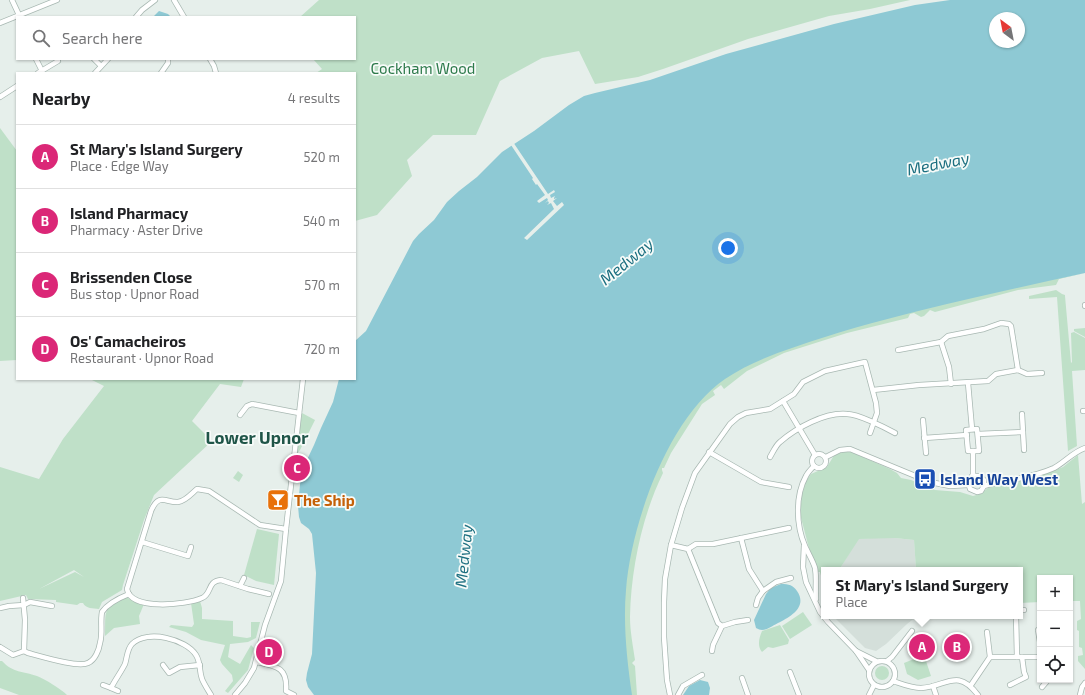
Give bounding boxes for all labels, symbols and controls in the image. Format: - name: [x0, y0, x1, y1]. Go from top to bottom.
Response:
- north arrow: [989, 12, 1025, 48]
- search box: [16, 16, 356, 60]
- icon: search: [30, 27, 52, 49]
- text: Search here: [62, 29, 143, 47]
- park label: Cockham Wood: [371, 59, 475, 77]
- text: Nearby: [32, 88, 90, 108]
- text: 4 results: [288, 90, 340, 106]
- text: St Mary's Island Surgery: [70, 140, 243, 158]
- water label: Medway: [905, 148, 971, 179]
- text: A: [41, 149, 49, 165]
- text: 520 m: [304, 149, 340, 165]
- text: Place · Edge Way: [70, 158, 169, 174]
- text: Island Pharmacy: [70, 204, 188, 222]
- text: B: [41, 213, 49, 229]
- text: 540 m: [303, 213, 340, 229]
- text: Pharmacy · Aster Drive: [70, 222, 203, 238]
- water label: Medway: [595, 234, 657, 289]
- your location: [718, 238, 738, 258]
- text: Brissenden Close: [70, 268, 192, 286]
- text: C: [41, 277, 49, 293]
- text: 570 m: [304, 277, 340, 293]
- text: Bus stop · Upnor Road: [70, 286, 199, 302]
- text: Os' Camacheiros: [70, 332, 186, 350]
- text: D: [41, 341, 49, 357]
- text: 720 m: [304, 341, 340, 357]
- text: Restaurant · Upnor Road: [70, 350, 214, 366]
- district label: Lower Upnor: [206, 427, 309, 447]
- pin: C: [284, 453, 310, 483]
- bus stop icon: Island Way West: [912, 466, 938, 492]
- place label: Island Way West: [940, 470, 1058, 489]
- bar icon: The Ship: [265, 487, 291, 513]
- place label: The Ship: [294, 491, 355, 509]
- water label: Medway: [450, 523, 477, 589]
- popup: [821, 567, 1023, 619]
- map controls: [1037, 575, 1073, 683]
- button: +: [1037, 575, 1073, 611]
- text: St Mary's Island Surgery: [836, 576, 1008, 594]
- text: Place: [836, 594, 868, 610]
- button: −: [1037, 611, 1073, 647]
- pin: A: [909, 632, 935, 662]
- pin: B: [944, 632, 970, 662]
- pin: D: [256, 637, 282, 667]
- button: locate: [1037, 647, 1073, 683]

